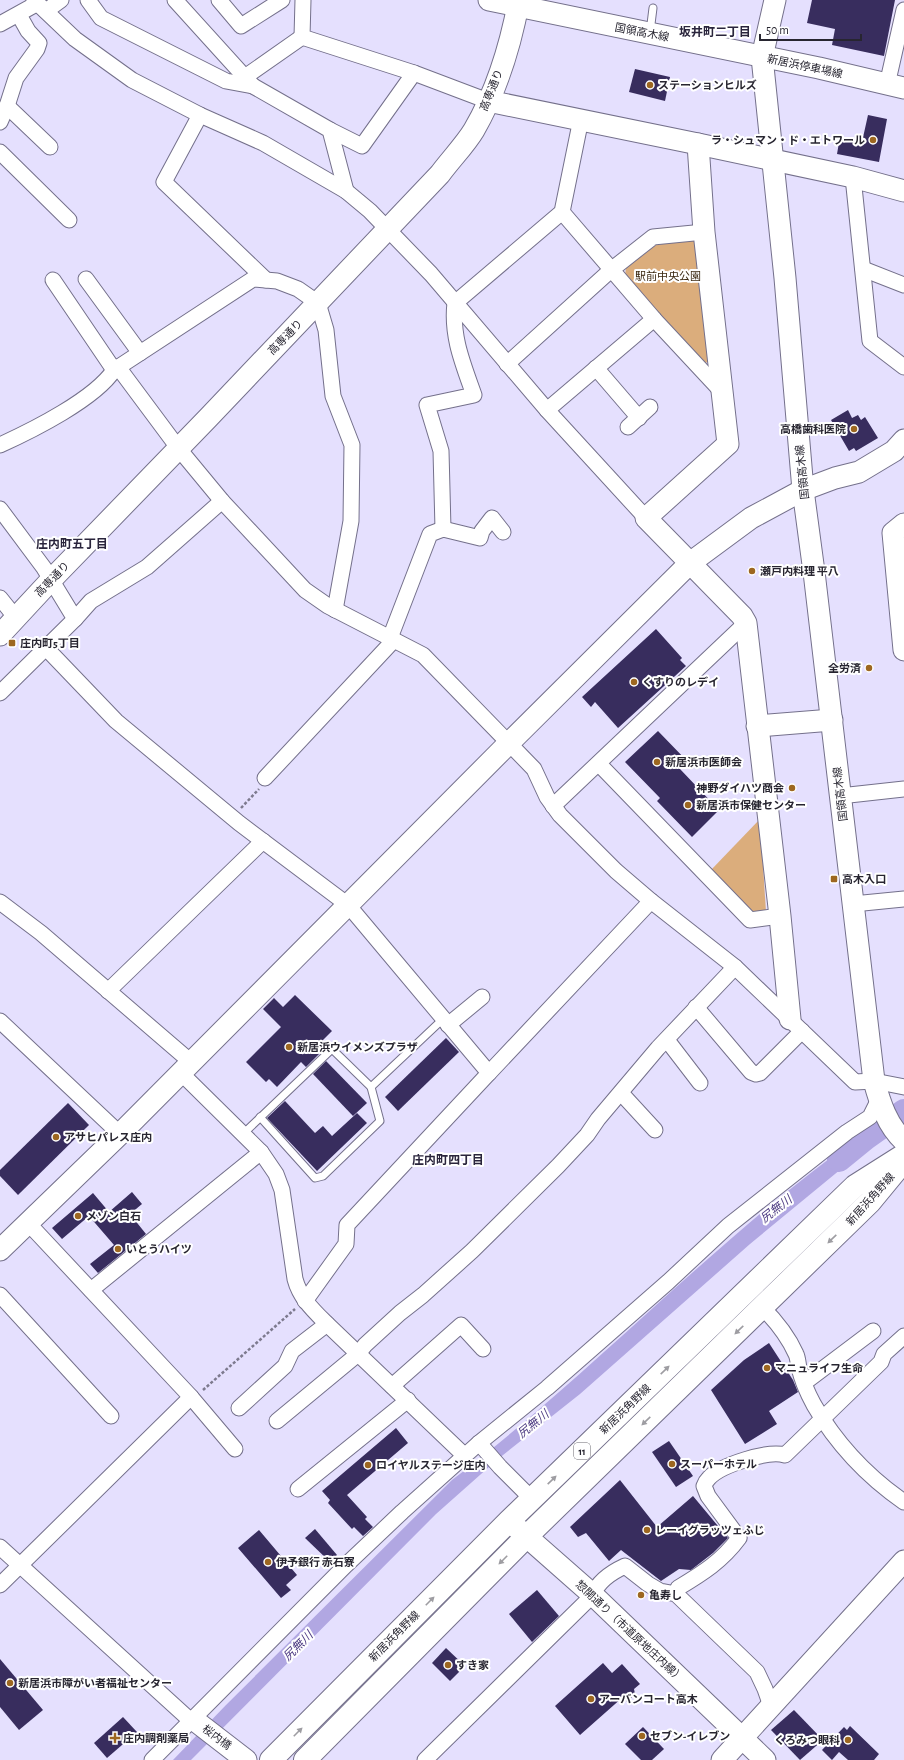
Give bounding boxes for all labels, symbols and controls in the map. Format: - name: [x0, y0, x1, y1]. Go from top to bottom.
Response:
- scale bar: [760, 16, 861, 42]
- street label: 国領高木線: [614, 21, 670, 43]
- text: 50 m: [766, 24, 789, 36]
- district label: 坂井町二丁目: [679, 25, 751, 38]
- street label: 新居浜停車場線: [766, 52, 844, 80]
- street label: 高専通り: [477, 67, 505, 113]
- place label: ステーションヒルズ: [658, 79, 757, 91]
- marker: ステーションヒルズ: [645, 80, 655, 90]
- place label: ラ・シュマン・ド・エトワール: [711, 135, 865, 146]
- marker: ラ・シュマン・ド・エトワール: [868, 135, 878, 145]
- park label: 駅前中央公園: [635, 270, 701, 282]
- street label: 高専通り: [265, 317, 305, 357]
- place label: 高橋歯科医院: [780, 423, 846, 435]
- marker: 高橋歯科医院: [849, 424, 859, 434]
- street label: 国領高木線: [793, 444, 811, 500]
- district label: 庄内町五丁目: [36, 538, 108, 550]
- street label: 高専通り: [32, 559, 72, 599]
- place label: 瀬戸内料理 平八: [760, 565, 839, 577]
- marker: 瀬戸内料理 平八: [747, 566, 757, 576]
- marker: 庄内町5丁目: [7, 638, 17, 648]
- place label: 庄内町5丁目: [20, 638, 80, 649]
- place label: 全労済: [828, 662, 861, 674]
- marker: 全労済: [864, 663, 874, 673]
- place label: くすりのレデイ: [642, 676, 719, 688]
- marker: くすりのレデイ: [629, 677, 639, 687]
- place label: 新居浜市医師会: [665, 756, 742, 768]
- marker: 新居浜市医師会: [652, 757, 662, 767]
- street label: 国領高木線: [831, 766, 849, 822]
- place label: 神野ダイハツ商会: [696, 782, 784, 794]
- marker: 神野ダイハツ商会: [787, 783, 797, 793]
- place label: 新居浜市保健センター: [696, 799, 806, 811]
- marker: 新居浜市保健センター: [683, 800, 693, 810]
- marker: 高木入口: [829, 874, 839, 884]
- place label: 高木入口: [842, 874, 886, 885]
- place label: 新居浜ウイメンズプラザ: [297, 1041, 418, 1053]
- marker: 新居浜ウイメンズプラザ: [284, 1042, 294, 1052]
- marker: アサヒパレス庄内: [51, 1132, 61, 1142]
- place label: アサヒパレス庄内: [64, 1132, 152, 1143]
- district label: 庄内町四丁目: [412, 1154, 484, 1166]
- street label: 新居浜角野線: [843, 1170, 897, 1228]
- water label: 尻無川: [758, 1191, 795, 1225]
- place label: メゾン白石: [86, 1210, 141, 1222]
- marker: メゾン白石: [73, 1211, 83, 1221]
- one-way arrow: [827, 1234, 837, 1244]
- marker: いとうハイツ: [113, 1244, 123, 1254]
- place label: いとうハイツ: [126, 1244, 192, 1255]
- one-way arrow: [734, 1325, 744, 1335]
- marker: マニュライフ生命: [762, 1363, 772, 1373]
- place label: マニュライフ生命: [775, 1363, 863, 1374]
- one-way arrow: [660, 1365, 670, 1375]
- street label: 新居浜角野線: [597, 1382, 653, 1436]
- water label: 尻無川: [515, 1406, 552, 1440]
- one-way arrow: [641, 1416, 651, 1426]
- road number: 11: [574, 1443, 590, 1459]
- marker: スーパーホテル: [667, 1459, 677, 1469]
- place label: スーパーホテル: [680, 1459, 757, 1470]
- marker: ロイヤルステージ庄内: [363, 1460, 373, 1470]
- place label: ロイヤルステージ庄内: [376, 1460, 485, 1471]
- one-way arrow: [547, 1475, 557, 1485]
- place label: レーイグラッツェふじ: [655, 1524, 765, 1536]
- marker: レーイグラッツェふじ: [642, 1525, 652, 1535]
- one-way arrow: [498, 1555, 508, 1565]
- place label: 伊予銀行 赤石寮: [276, 1556, 355, 1568]
- marker: 伊予銀行 赤石寮: [263, 1557, 273, 1567]
- street label: 惣開通り（市道原地庄内線）: [574, 1578, 686, 1684]
- place label: 亀寿し: [649, 1589, 682, 1601]
- marker: 亀寿し: [636, 1590, 646, 1600]
- one-way arrow: [425, 1596, 435, 1606]
- street label: 新居浜角野線: [366, 1608, 422, 1664]
- water label: 尻無川: [280, 1627, 316, 1663]
- place label: すき家: [456, 1659, 489, 1671]
- marker: すき家: [443, 1660, 453, 1670]
- place label: 新居浜市障がい者福祉センター: [18, 1677, 172, 1689]
- marker: 新居浜市障がい者福祉センター: [5, 1678, 15, 1688]
- place label: アーバンコート高木: [599, 1693, 698, 1705]
- marker: アーバンコート高木: [586, 1694, 596, 1704]
- street label: 桜内橋: [200, 1722, 234, 1752]
- one-way arrow: [293, 1727, 303, 1737]
- place label: セブン-イレブン: [650, 1730, 730, 1742]
- marker: セブン-イレブン: [637, 1731, 647, 1741]
- marker: 庄内調剤薬局: [110, 1733, 120, 1743]
- place label: 庄内調剤薬局: [123, 1733, 189, 1744]
- place label: くろみつ眼科: [774, 1734, 840, 1746]
- marker: くろみつ眼科: [843, 1735, 853, 1745]

